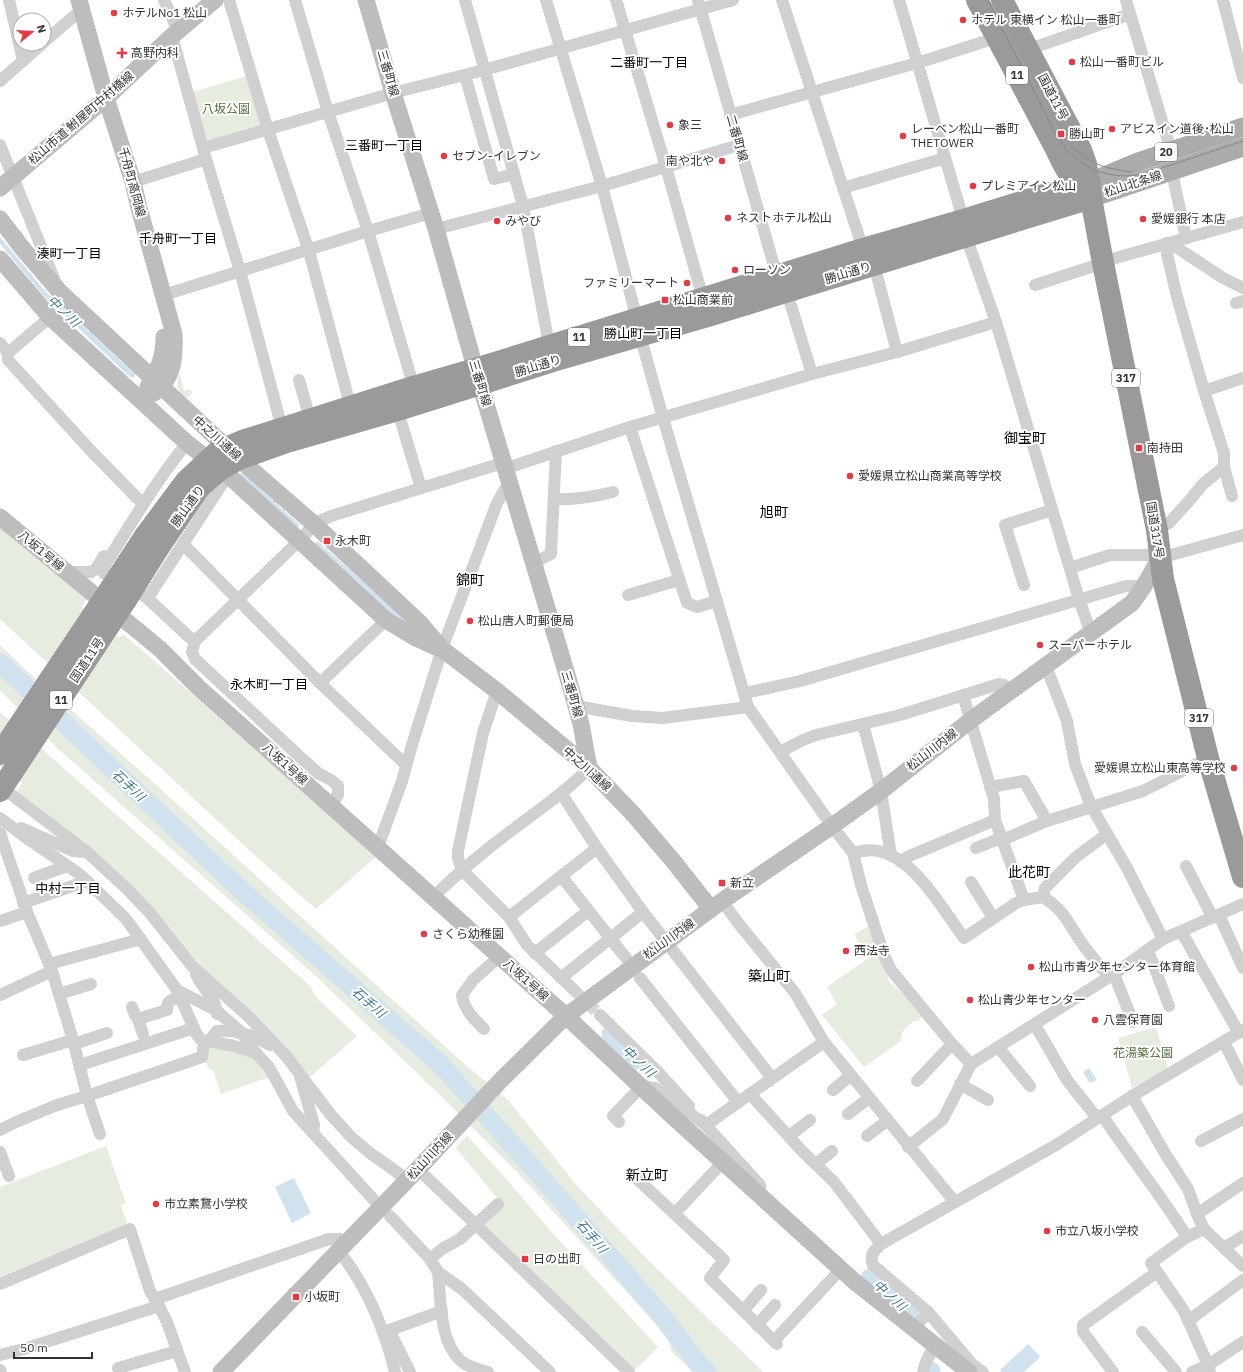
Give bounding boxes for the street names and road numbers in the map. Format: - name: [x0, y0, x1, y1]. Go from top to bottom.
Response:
- street label: 三番町線: [375, 48, 402, 98]
- road number: 11: [1006, 66, 1028, 84]
- street label: 松山市道 鮒屋町中村橋線: [25, 68, 136, 168]
- street label: 国道11号: [1035, 71, 1072, 123]
- street label: 二番町線: [724, 113, 751, 163]
- road number: 20: [1155, 143, 1177, 161]
- street label: 千舟町高岡線: [116, 145, 149, 219]
- street label: 松山北条線: [1102, 167, 1164, 200]
- street label: 勝山通り: [823, 258, 873, 287]
- road number: 11: [568, 328, 590, 346]
- street label: 勝山通り: [513, 351, 563, 380]
- street label: 三番町線: [466, 358, 495, 408]
- road number: 317: [1112, 369, 1140, 387]
- street label: 中之川通線: [190, 412, 245, 463]
- street label: 勝山通り: [167, 482, 208, 530]
- street label: 国道317号: [1144, 500, 1167, 560]
- street label: 八坂1号線: [15, 527, 67, 574]
- street label: 国道11号: [66, 635, 107, 685]
- street label: 三番町線: [559, 669, 586, 719]
- road number: 11: [50, 691, 72, 709]
- road number: 317: [1185, 709, 1213, 727]
- street label: 松山川内線: [903, 725, 960, 774]
- street label: 八坂1号線: [260, 740, 311, 788]
- street label: 中之川通線: [560, 743, 615, 794]
- street label: 松山川内線: [640, 915, 697, 962]
- street label: 八坂1号線: [501, 956, 552, 1004]
- street label: 松山川内線: [404, 1129, 456, 1183]

